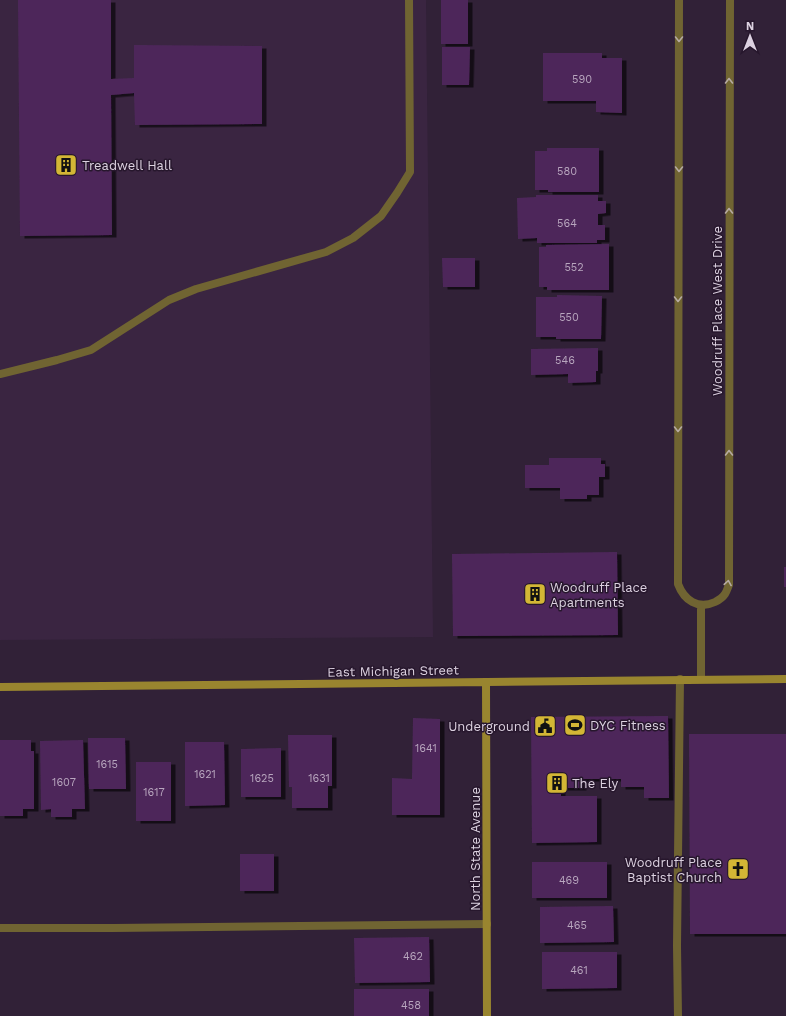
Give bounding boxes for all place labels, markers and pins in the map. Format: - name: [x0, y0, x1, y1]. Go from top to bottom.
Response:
- building icon: Treadwell Hall: [53, 152, 79, 178]
- place label: Treadwell Hall: [82, 158, 172, 173]
- place label: Woodruff Place Apartments: [550, 580, 647, 610]
- building icon: Woodruff Place Apartments: [522, 581, 548, 607]
- sports icon: DYC Fitness: [562, 712, 588, 738]
- public building icon: Underground: [532, 713, 558, 739]
- place label: DYC Fitness: [590, 718, 666, 733]
- place label: Underground: [448, 719, 530, 734]
- building icon: The Ely: [544, 770, 570, 796]
- place label: The Ely: [572, 776, 619, 791]
- place label: Woodruff Place Baptist Church: [625, 855, 722, 885]
- church icon: Woodruff Place Baptist Church: [725, 856, 751, 882]

